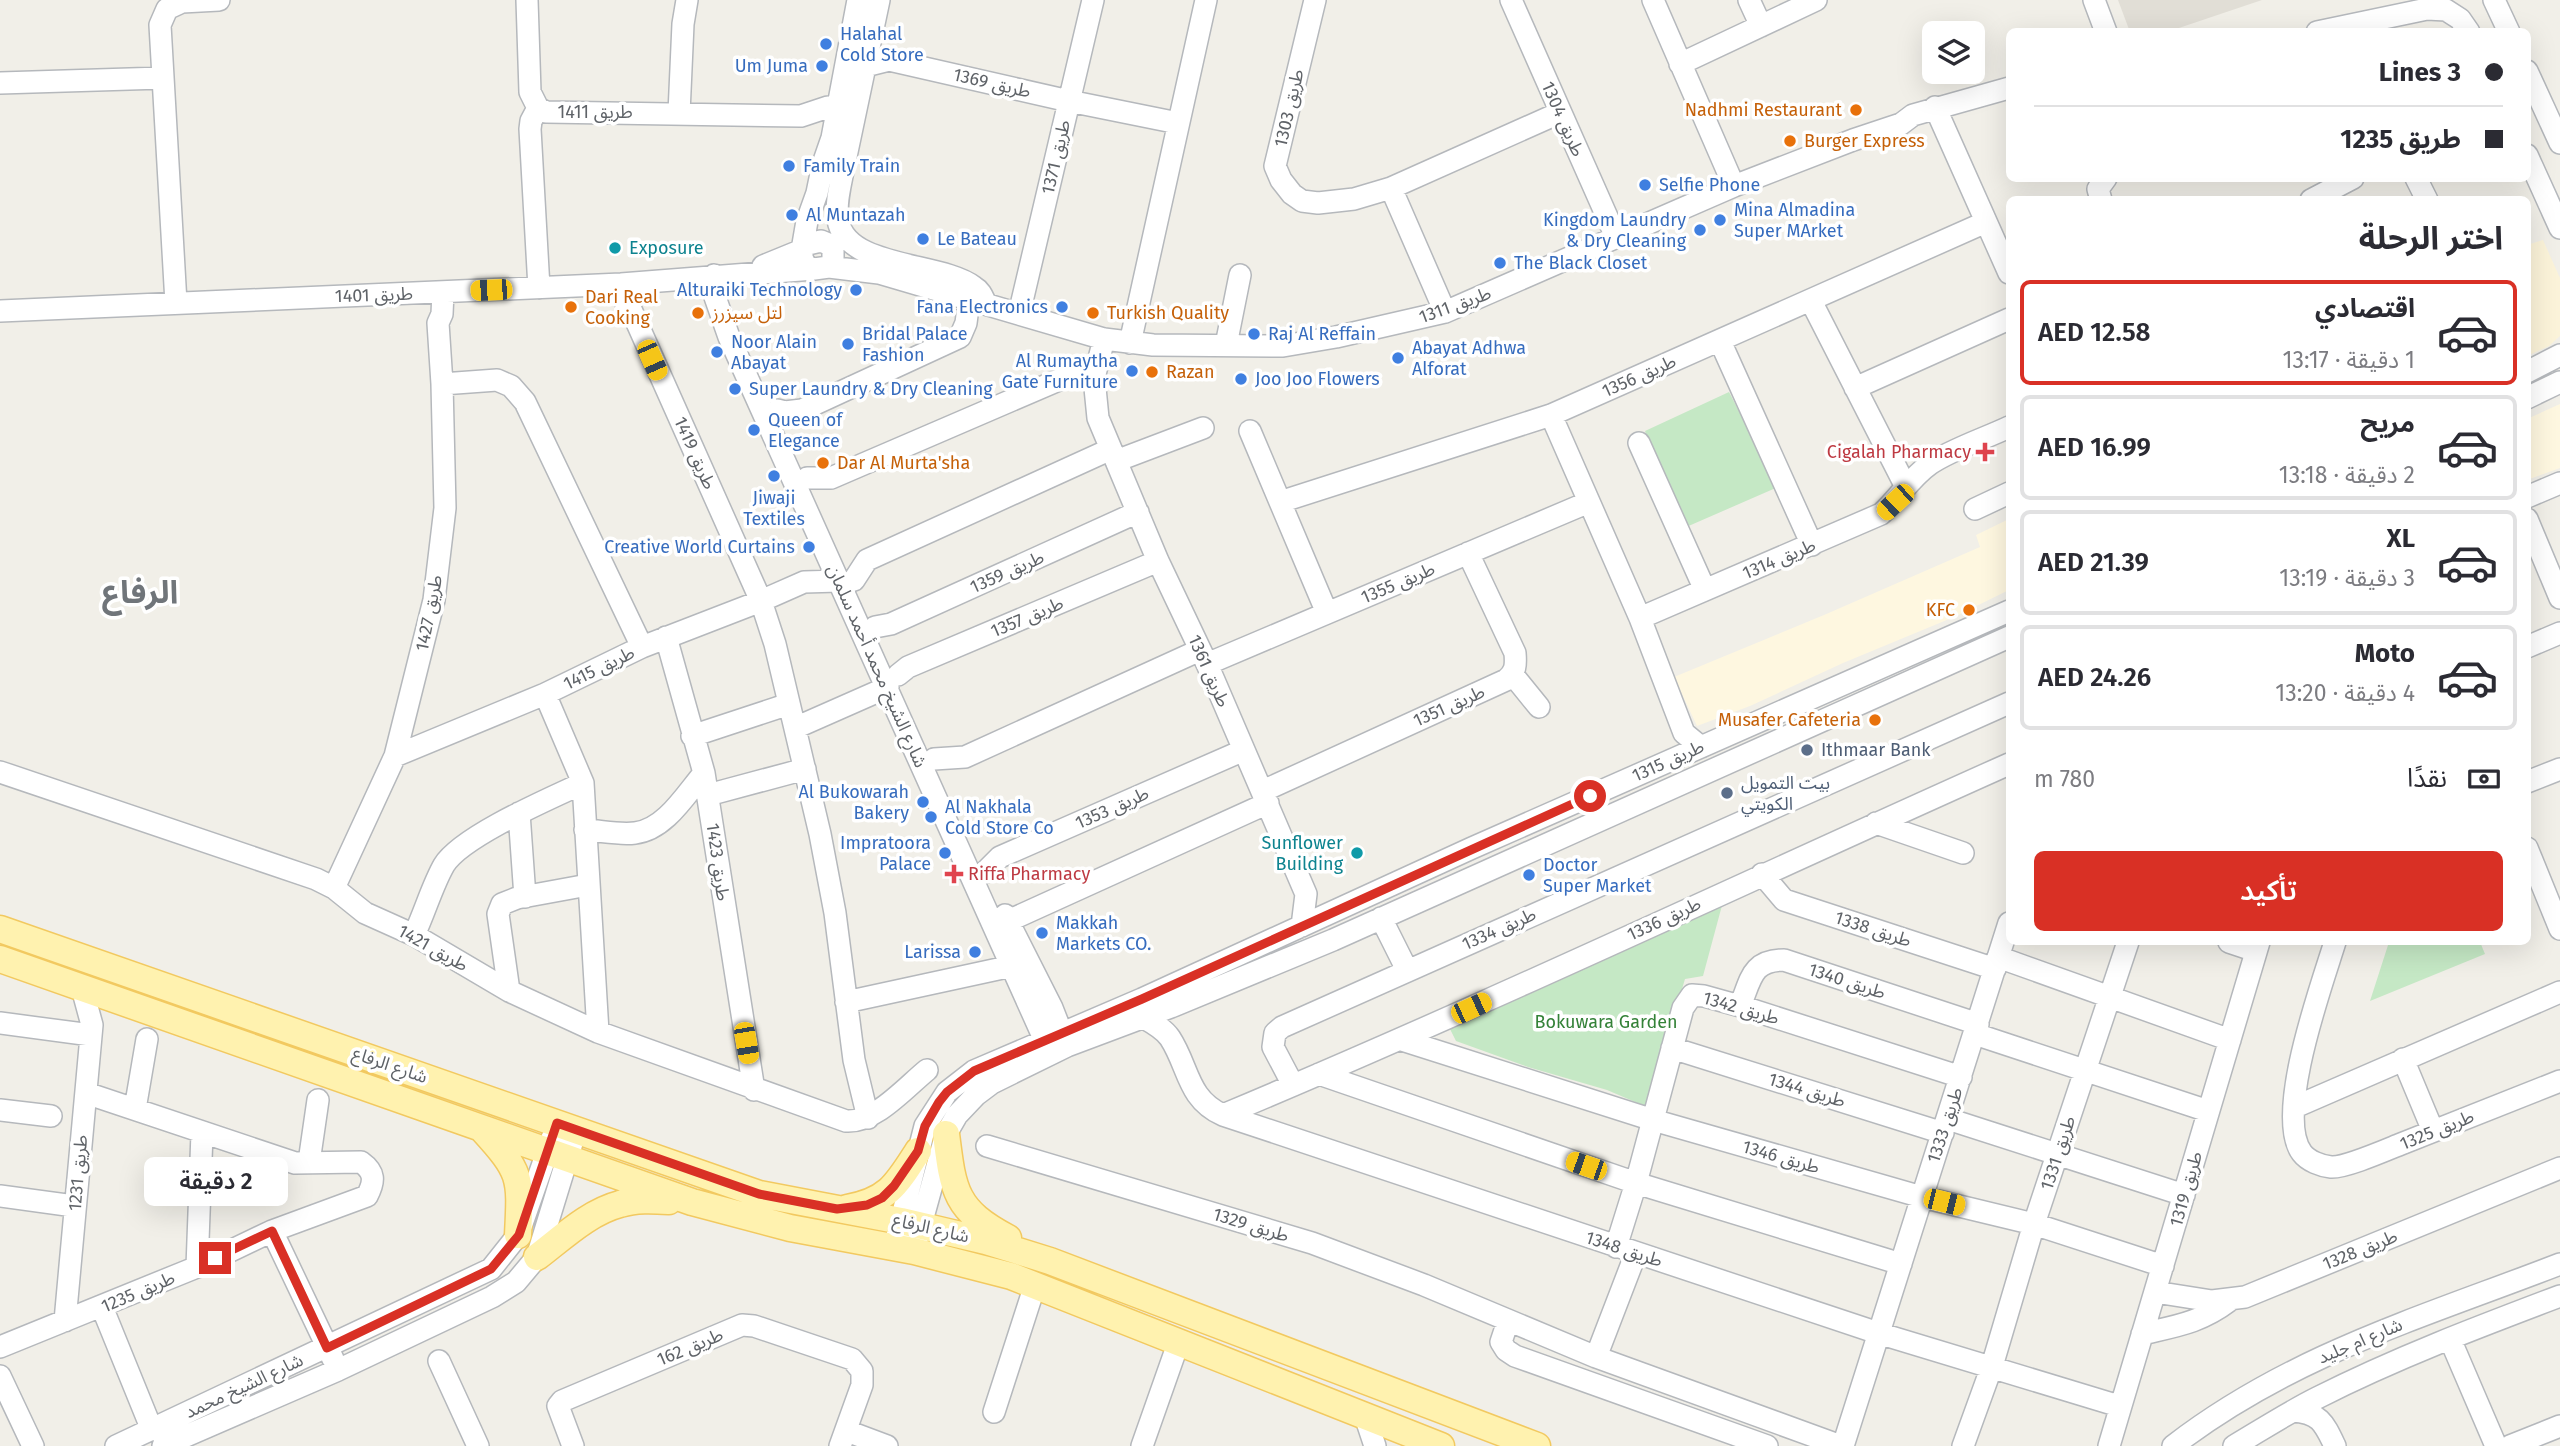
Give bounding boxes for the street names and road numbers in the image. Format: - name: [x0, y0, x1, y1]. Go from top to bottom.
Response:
- street label: طريق 1369: [951, 63, 1033, 103]
- street label: طريق 1303: [1269, 67, 1309, 149]
- street label: طريق 1304: [1537, 78, 1589, 160]
- street label: طريق 1411: [557, 101, 633, 123]
- street label: طريق 1371: [1037, 118, 1075, 196]
- street label: طريق 1311: [1416, 282, 1494, 328]
- street label: طريق 1401: [335, 283, 413, 307]
- street label: طريق 1356: [1598, 350, 1680, 402]
- street label: طريق 1419: [669, 413, 721, 493]
- street label: طريق 1314: [1739, 534, 1819, 584]
- street label: طريق 1359: [967, 546, 1047, 598]
- street label: طريق 1355: [1358, 558, 1438, 608]
- street label: شارع الشيخ محمد أحمد سلمان: [819, 561, 932, 772]
- street label: طريق 1427: [411, 573, 447, 653]
- street label: طريق 1357: [987, 592, 1067, 642]
- street label: طريق 1361: [1183, 631, 1235, 711]
- street label: طريق 1415: [560, 641, 638, 695]
- street label: طريق 1351: [1410, 680, 1488, 732]
- street label: طريق 1315: [1629, 735, 1707, 787]
- street label: طريق 1353: [1072, 782, 1152, 834]
- street label: طريق 1423: [702, 822, 734, 902]
- street label: طريق 1336: [1624, 892, 1704, 946]
- street label: طريق 1334: [1459, 903, 1539, 955]
- street label: طريق 1338: [1832, 906, 1914, 952]
- street label: طريق 1421: [394, 920, 472, 976]
- street label: طريق 1340: [1806, 958, 1888, 1004]
- street label: طريق 1342: [1700, 987, 1782, 1029]
- street label: شارع الرفاع: [349, 1042, 430, 1091]
- street label: طريق 1344: [1766, 1068, 1848, 1112]
- street label: طريق 1333: [1922, 1084, 1968, 1166]
- street label: طريق 1325: [2397, 1105, 2477, 1155]
- street label: طريق 1331: [2036, 1113, 2080, 1193]
- street label: طريق 1231: [64, 1134, 92, 1212]
- street label: طريق 1346: [1740, 1135, 1822, 1179]
- street label: طريق 1319: [2165, 1149, 2207, 1229]
- street label: طريق 1329: [1210, 1203, 1292, 1247]
- street label: شارع الرفاع: [890, 1209, 971, 1250]
- street label: طريق 1328: [2319, 1225, 2401, 1275]
- street label: طريق 1348: [1583, 1226, 1665, 1272]
- street label: طريق 1235: [98, 1267, 178, 1317]
- street label: شارع ام جليد: [2314, 1313, 2407, 1371]
- street label: طريق 162: [654, 1323, 726, 1371]
- street label: شارع الشيخ محمد: [181, 1349, 308, 1426]

